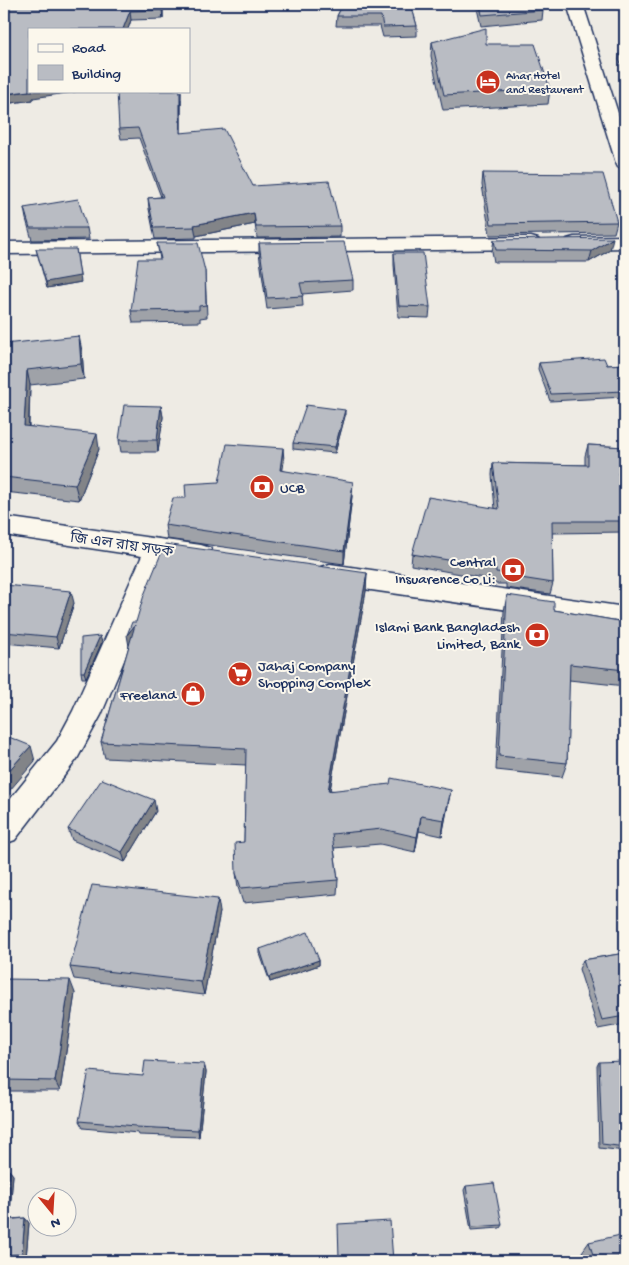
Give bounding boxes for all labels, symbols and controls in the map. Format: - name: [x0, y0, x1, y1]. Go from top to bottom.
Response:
- legend: [28, 28, 190, 92]
- text: Road: [72, 40, 106, 58]
- text: Building: [71, 66, 121, 84]
- hotel icon: Ahar Hotel and Restaurent: [475, 69, 501, 95]
- place label: Ahar Hotel and Restaurent: [506, 70, 584, 98]
- bank icon: UCB: [249, 474, 275, 500]
- place label: UCB: [280, 480, 305, 498]
- street label: জি এল রায় সড়ক: [68, 529, 175, 562]
- place label: Central Insuarence Co Li:: [395, 554, 496, 589]
- bank icon: Central Insuarence Co Li:: [500, 557, 526, 583]
- place label: Islami Bank Bangladesh Limited, Bank: [375, 619, 521, 654]
- bank icon: Islami Bank Bangladesh Limited, Bank: [524, 622, 550, 648]
- place label: Jahaj Company Shopping Complex: [258, 658, 371, 693]
- supermarket icon: Jahaj Company Shopping Complex: [227, 661, 253, 687]
- shop icon: Freeland: [180, 681, 206, 707]
- place label: Freeland: [119, 687, 177, 705]
- north arrow: [28, 1188, 78, 1238]
- text: N: [48, 1212, 62, 1231]

